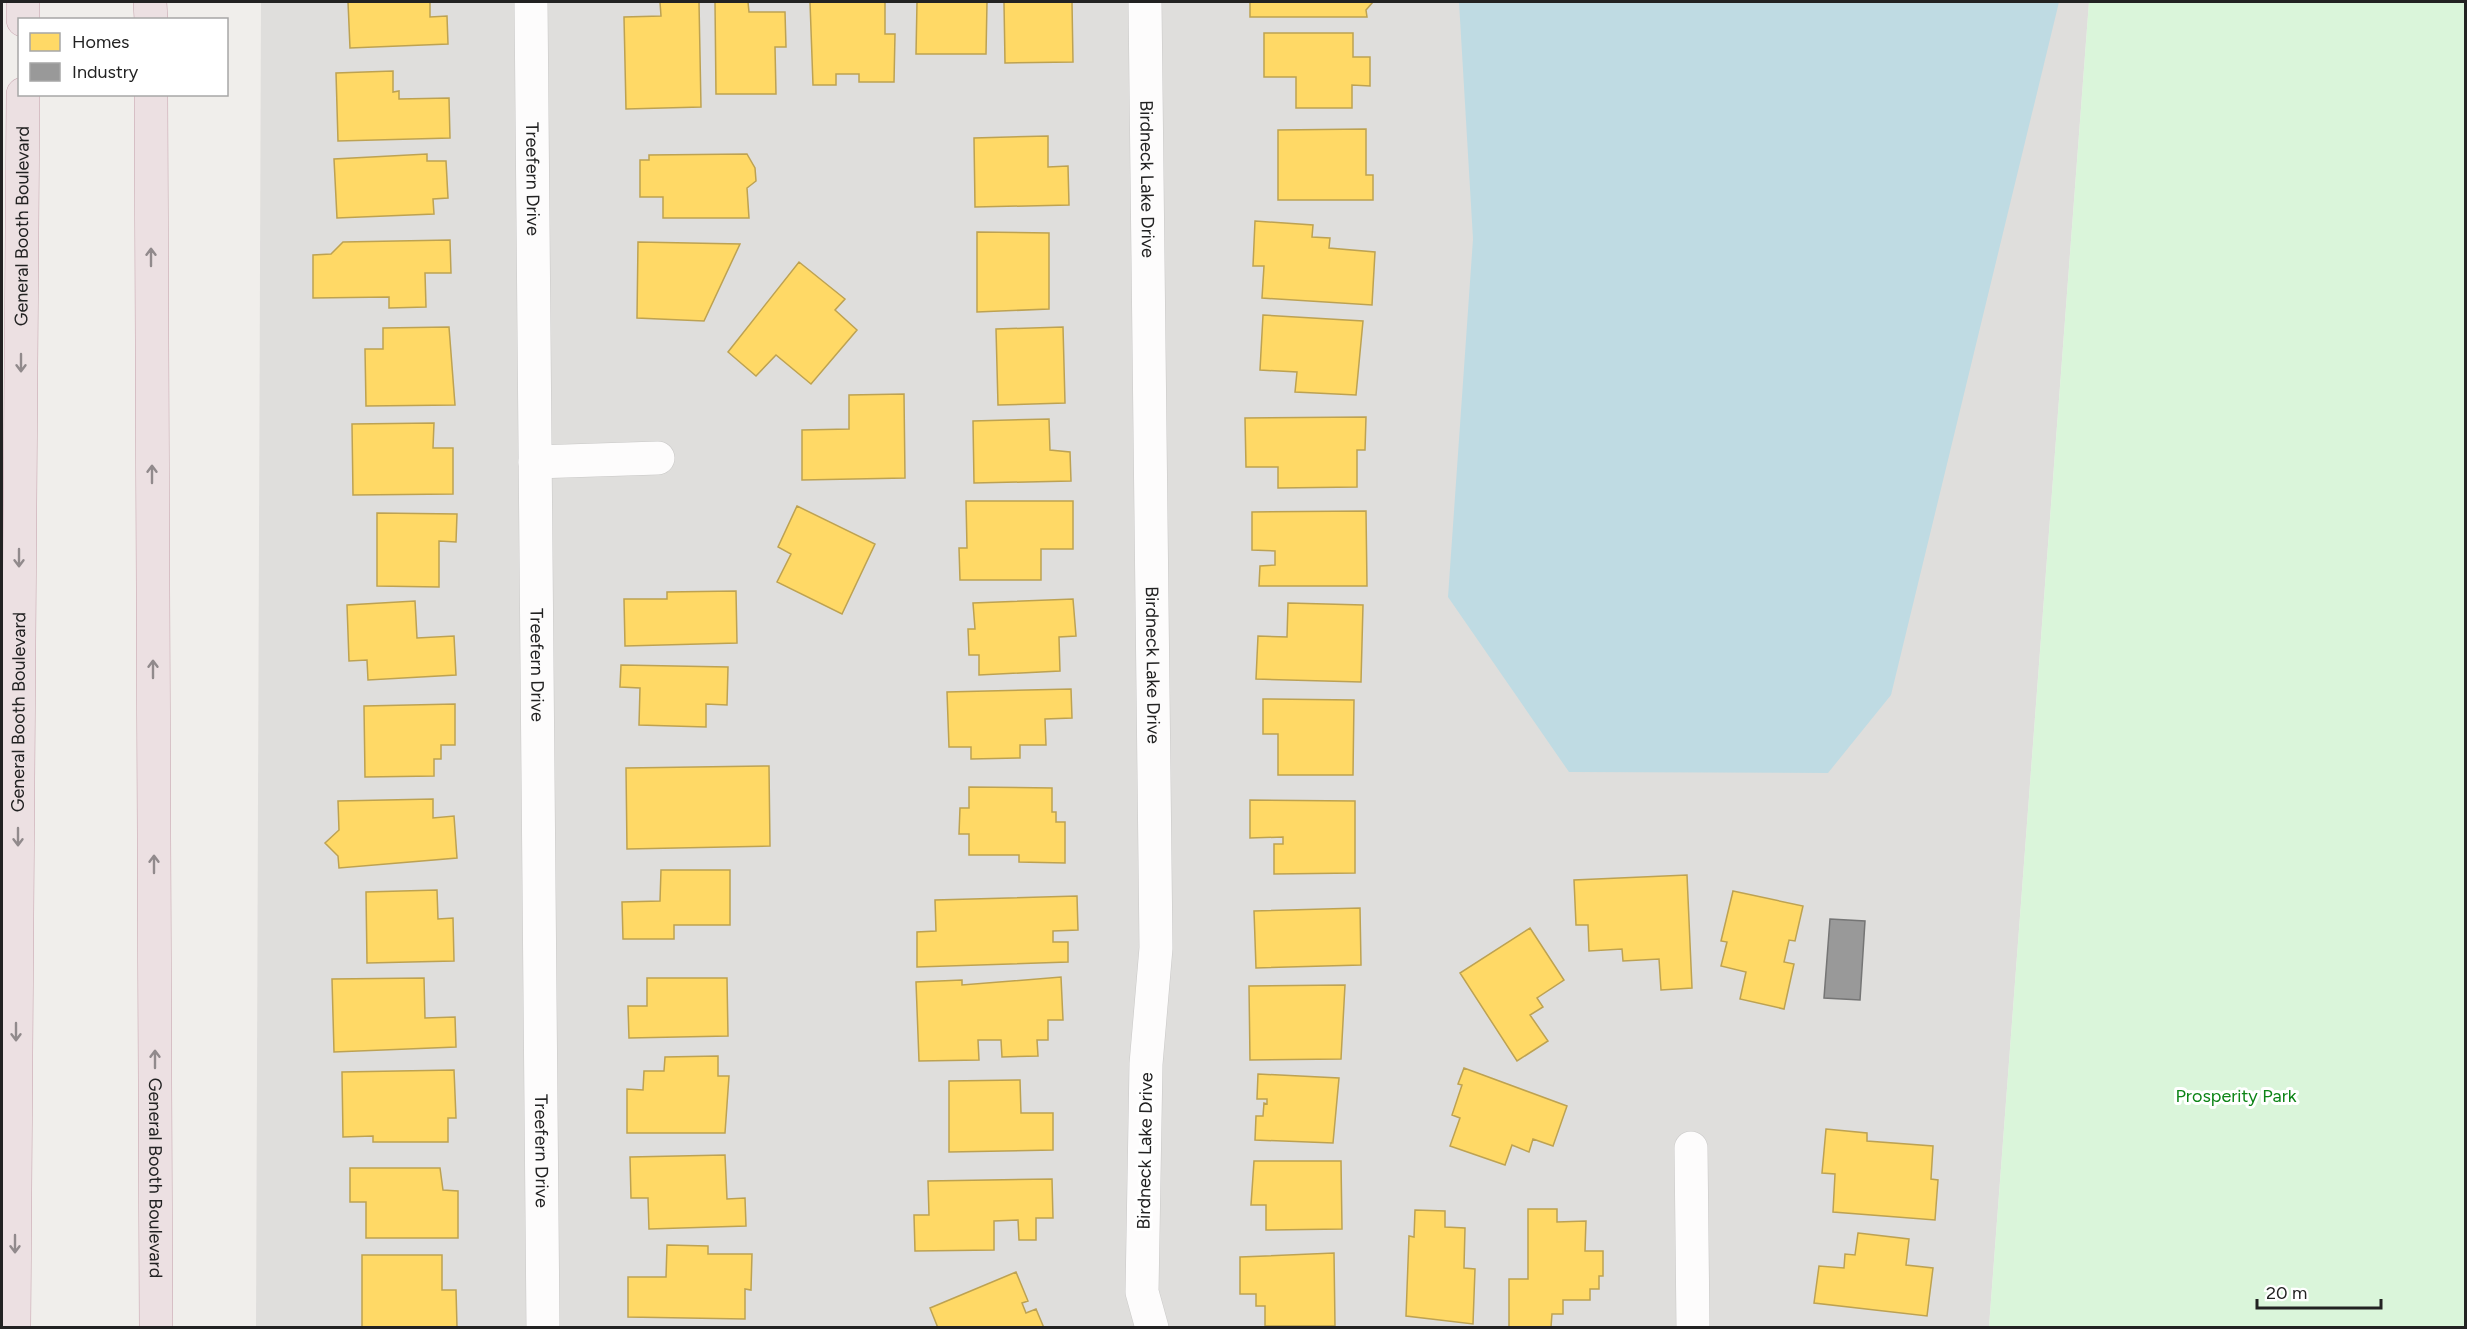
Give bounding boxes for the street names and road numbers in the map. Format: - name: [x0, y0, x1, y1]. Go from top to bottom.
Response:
- street label: Birdneck Lake Drive: [1135, 100, 1159, 258]
- street label: Treefern Drive: [521, 122, 544, 236]
- street label: General Booth Boulevard: [10, 126, 34, 326]
- street label: Birdneck Lake Drive: [1141, 586, 1165, 744]
- street label: Treefern Drive: [525, 608, 549, 722]
- street label: General Booth Boulevard: [7, 612, 30, 812]
- street label: Birdneck Lake Drive: [1133, 1072, 1157, 1230]
- street label: General Booth Boulevard: [144, 1078, 167, 1278]
- street label: Treefern Drive: [530, 1094, 553, 1208]

